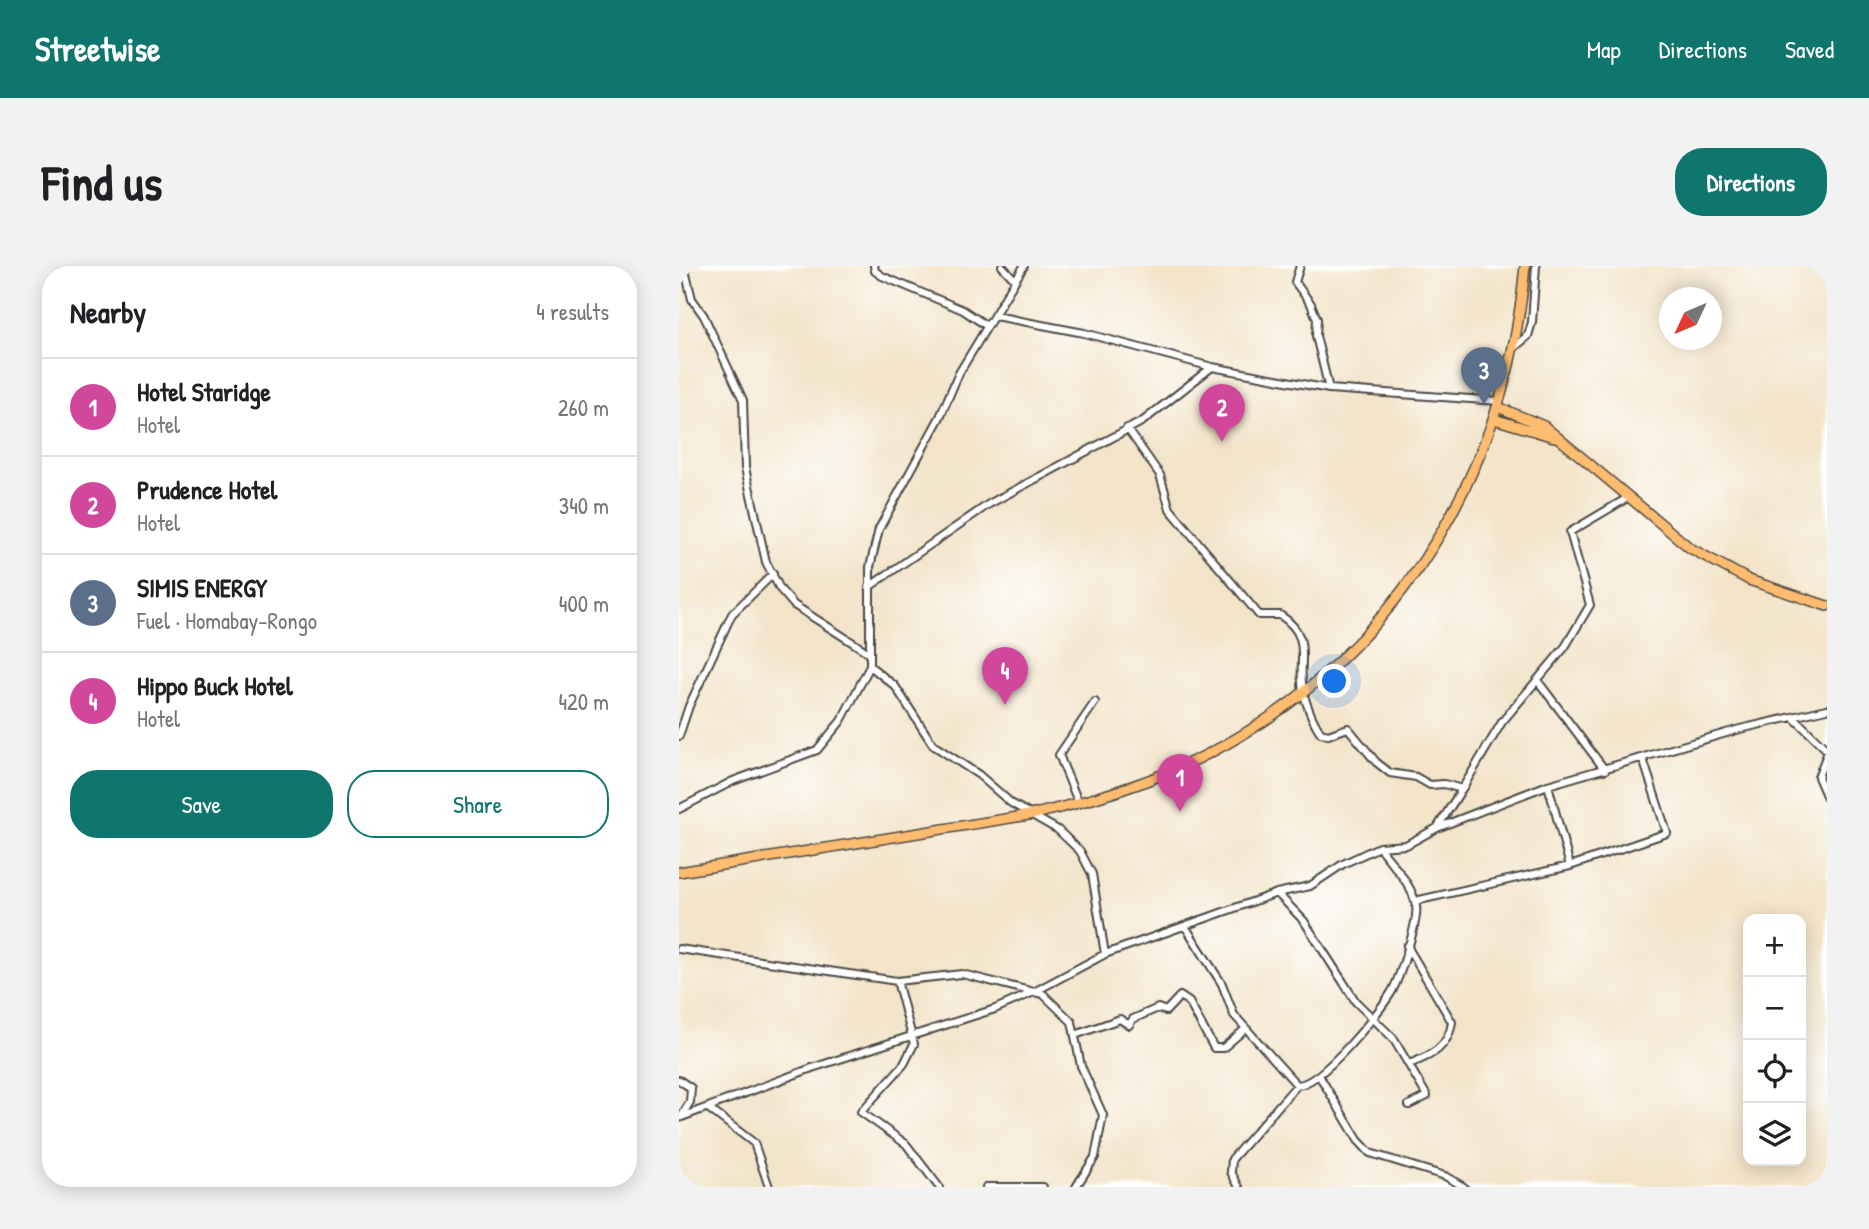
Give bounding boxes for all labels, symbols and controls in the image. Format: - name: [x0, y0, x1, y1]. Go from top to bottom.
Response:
- text: Streetwise: [35, 27, 160, 71]
- text: Map: [1587, 33, 1621, 65]
- text: Directions: [1659, 33, 1747, 65]
- text: Saved: [1785, 33, 1834, 65]
- button: Directions: [1675, 148, 1827, 216]
- text: Find us: [42, 149, 162, 215]
- north arrow: [1659, 287, 1722, 350]
- text: Nearby: [70, 292, 146, 332]
- text: 4 results: [536, 296, 609, 327]
- pin: 3: [1461, 347, 1507, 405]
- text: Hotel Staridge: [137, 374, 271, 409]
- pin: 2: [1199, 384, 1245, 442]
- text: 1: [89, 392, 97, 423]
- text: 260 m: [558, 392, 609, 423]
- text: Hotel: [137, 409, 180, 440]
- text: Prudence Hotel: [137, 472, 277, 507]
- text: 2: [88, 490, 98, 521]
- text: 340 m: [559, 490, 609, 521]
- text: Hotel: [137, 507, 180, 538]
- text: SIMIS ENERGY: [137, 570, 267, 605]
- text: 3: [88, 588, 98, 619]
- text: 400 m: [559, 588, 609, 619]
- text: Fuel · Homabay-Rongo: [137, 605, 317, 636]
- pin: 4: [982, 647, 1028, 705]
- your location: [1317, 664, 1351, 698]
- text: Hippo Buck Hotel: [137, 668, 293, 703]
- text: 4: [89, 686, 97, 717]
- text: 420 m: [558, 686, 609, 717]
- text: Hotel: [137, 703, 180, 734]
- pin: 1: [1157, 754, 1203, 812]
- button: Save: [70, 770, 333, 838]
- button: Share: [347, 770, 609, 838]
- map controls: [1743, 914, 1806, 1166]
- button: +: [1743, 914, 1806, 977]
- button: −: [1743, 977, 1806, 1040]
- button: locate: [1743, 1040, 1806, 1103]
- button: layers: [1743, 1103, 1806, 1166]

